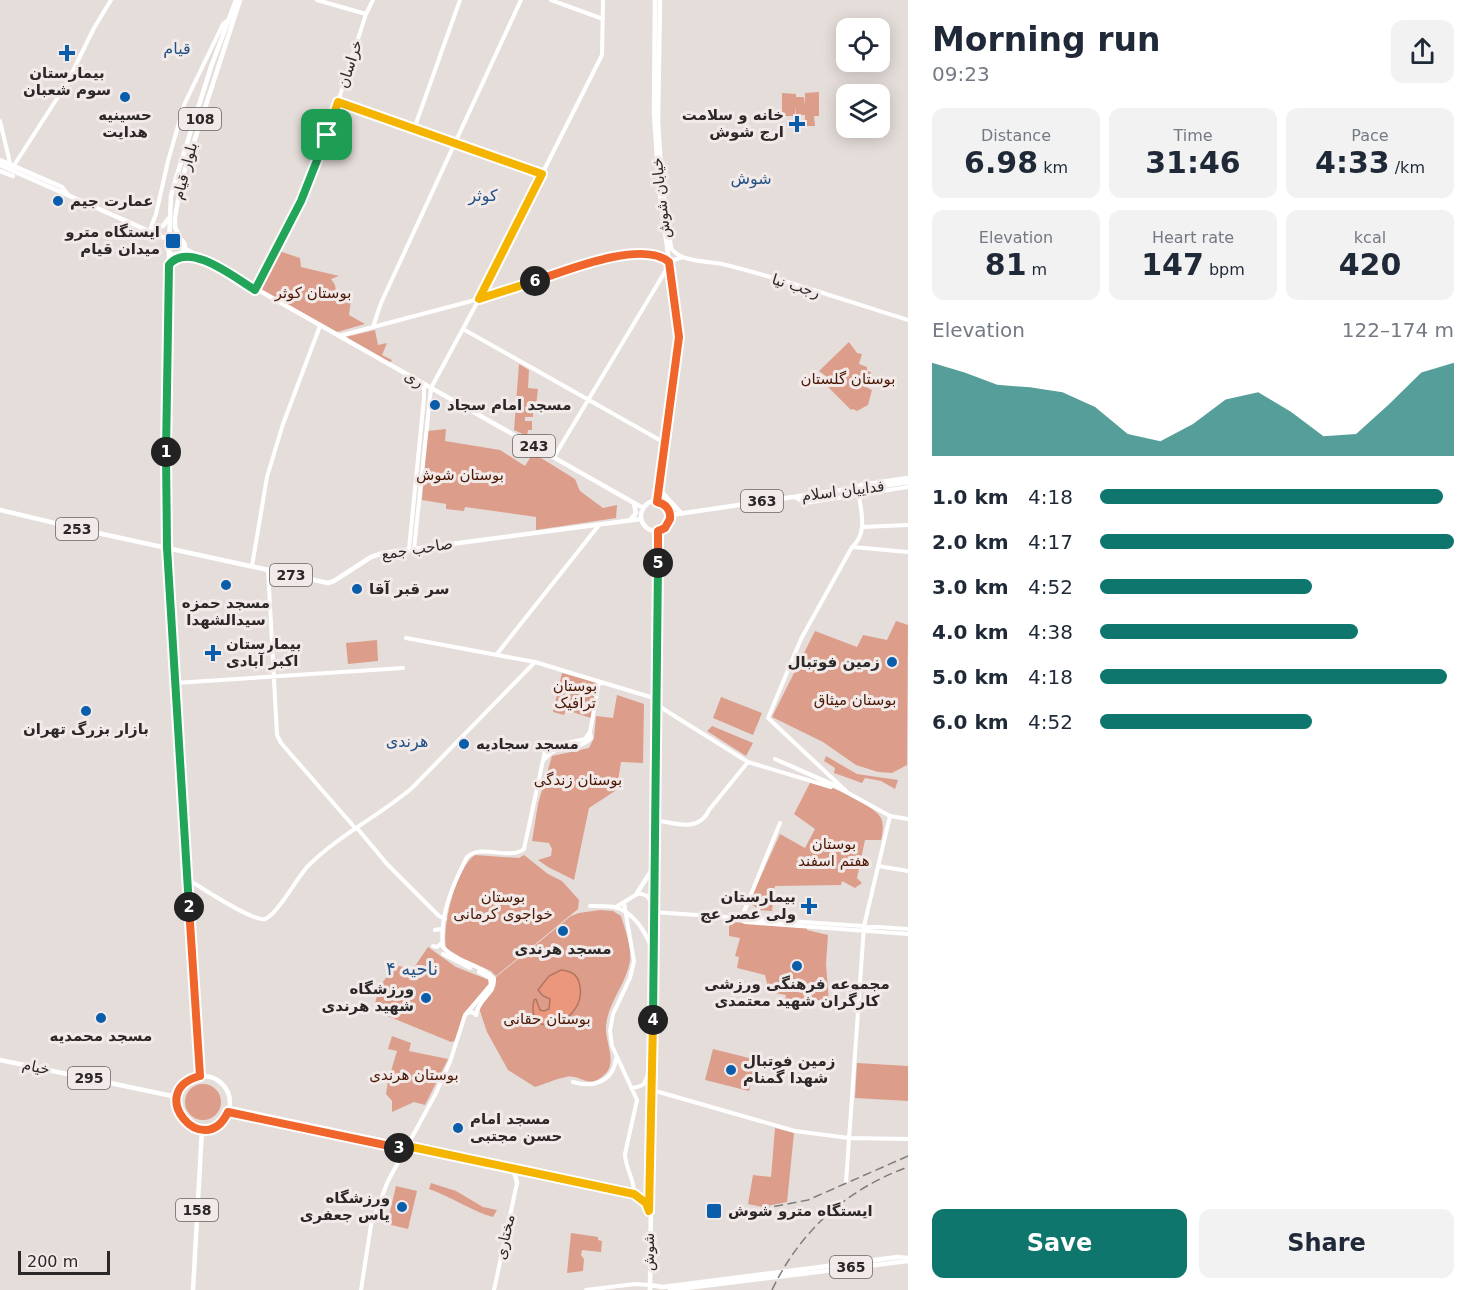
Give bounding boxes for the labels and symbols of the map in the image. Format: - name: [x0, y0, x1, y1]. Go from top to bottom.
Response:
- street label: خراسان: [334, 38, 366, 90]
- district label: قیام: [163, 39, 191, 58]
- marker: بیمارستان سوم شعبان: [58, 44, 76, 62]
- place label: بیمارستان سوم شعبان: [23, 64, 111, 99]
- marker: حسینیه هدایت: [118, 90, 132, 104]
- place label: حسینیه هدایت: [98, 106, 152, 141]
- place label: خانه و سلامت ارج شوش: [682, 106, 784, 141]
- road number: 108: [179, 108, 221, 130]
- pin: [301, 109, 352, 160]
- marker: خانه و سلامت ارج شوش: [788, 115, 806, 133]
- street label: بلوار قیام: [169, 140, 201, 202]
- street label: خیابان شوش: [648, 157, 674, 239]
- district label: شوش: [730, 169, 772, 189]
- district label: کوثر: [467, 186, 498, 206]
- place label: عمارت جیم: [70, 192, 154, 210]
- marker: عمارت جیم: [51, 194, 65, 208]
- place label: ایستگاه مترو میدان قیام: [64, 223, 160, 258]
- marker: ایستگاه مترو میدان قیام: [164, 232, 182, 250]
- pin: 6: [520, 266, 550, 296]
- street label: رجب نیا: [770, 270, 822, 302]
- park label: بوستان کوثر: [274, 284, 351, 302]
- street label: ری: [401, 367, 427, 391]
- park label: بوستان گلستان: [801, 370, 895, 388]
- place label: مسجد امام سجاد: [447, 396, 571, 414]
- marker: مسجد امام سجاد: [428, 398, 442, 412]
- road number: 243: [513, 435, 555, 457]
- pin: 1: [151, 437, 181, 467]
- park label: بوستان شوش: [416, 466, 504, 484]
- street label: فداییان اسلام: [801, 477, 885, 505]
- road number: 363: [741, 490, 783, 512]
- road number: 253: [56, 518, 98, 540]
- street label: صاحب جمع: [380, 534, 454, 564]
- pin: 5: [643, 548, 673, 578]
- road number: 273: [270, 564, 312, 586]
- marker: مسجد حمزه سیدالشهدا: [219, 578, 233, 592]
- place label: سر قبر آقا: [369, 580, 449, 598]
- marker: سر قبر آقا: [350, 582, 364, 596]
- place label: مسجد حمزه سیدالشهدا: [182, 594, 270, 629]
- place label: بیمارستان اکبر آبادی: [226, 635, 301, 670]
- marker: بیمارستان اکبر آبادی: [204, 644, 222, 662]
- place label: زمین فوتبال: [788, 653, 880, 671]
- marker: زمین فوتبال: [885, 655, 899, 669]
- park label: بوستان ترافیک: [553, 677, 597, 712]
- park label: بوستان میثاق: [814, 691, 896, 709]
- marker: بازار بزرگ تهران: [79, 704, 93, 718]
- place label: بازار بزرگ تهران: [23, 720, 149, 738]
- district label: هرندی: [386, 732, 428, 752]
- place label: مسجد سجادیه: [476, 735, 579, 753]
- marker: مسجد سجادیه: [457, 737, 471, 751]
- park label: بوستان زندگی: [534, 771, 622, 789]
- park label: بوستان هفتم اسفند: [798, 835, 870, 870]
- park label: بوستان خواجوی کرمانی: [453, 888, 553, 923]
- place label: بیمارستان ولی عصر عج: [700, 888, 796, 923]
- pin: 2: [174, 892, 204, 922]
- marker: بیمارستان ولی عصر عج: [800, 897, 818, 915]
- marker: مسجد هرندی: [556, 924, 570, 938]
- place label: مسجد هرندی: [514, 940, 612, 958]
- district label: ناحیه ۴: [386, 958, 438, 979]
- marker: مجموعه فرهنگی ورزشی کارگران شهید معتمدی: [790, 959, 804, 973]
- place label: مجموعه فرهنگی ورزشی کارگران شهید معتمدی: [704, 975, 890, 1010]
- place label: ورزشگاه شهید هرندی: [322, 980, 414, 1015]
- marker: ورزشگاه شهید هرندی: [419, 991, 433, 1005]
- pin: 4: [638, 1005, 668, 1035]
- park label: بوستان حقانی: [503, 1010, 591, 1028]
- marker: مسجد محمدیه: [94, 1011, 108, 1025]
- place label: مسجد محمدیه: [50, 1027, 152, 1045]
- place label: زمین فوتبال شهدا گمنام: [743, 1052, 835, 1087]
- street label: خیام: [21, 1055, 51, 1079]
- marker: زمین فوتبال شهدا گمنام: [724, 1063, 738, 1077]
- park label: بوستان هرندی: [369, 1066, 459, 1084]
- road number: 295: [68, 1067, 110, 1089]
- place label: مسجد امام حسن مجتبی: [470, 1110, 562, 1145]
- marker: مسجد امام حسن مجتبی: [451, 1121, 465, 1135]
- pin: 3: [384, 1133, 414, 1163]
- place label: ورزشگاه یاس جعفری: [300, 1189, 390, 1224]
- road number: 158: [176, 1199, 218, 1221]
- marker: ورزشگاه یاس جعفری: [395, 1200, 409, 1214]
- marker: ایستگاه مترو شوش: [705, 1202, 723, 1220]
- place label: ایستگاه مترو شوش: [728, 1202, 873, 1220]
- street label: مختاری: [491, 1213, 519, 1261]
- street label: شوش: [640, 1233, 658, 1271]
- scale bar: [18, 1248, 110, 1276]
- road number: 365: [830, 1256, 872, 1278]

